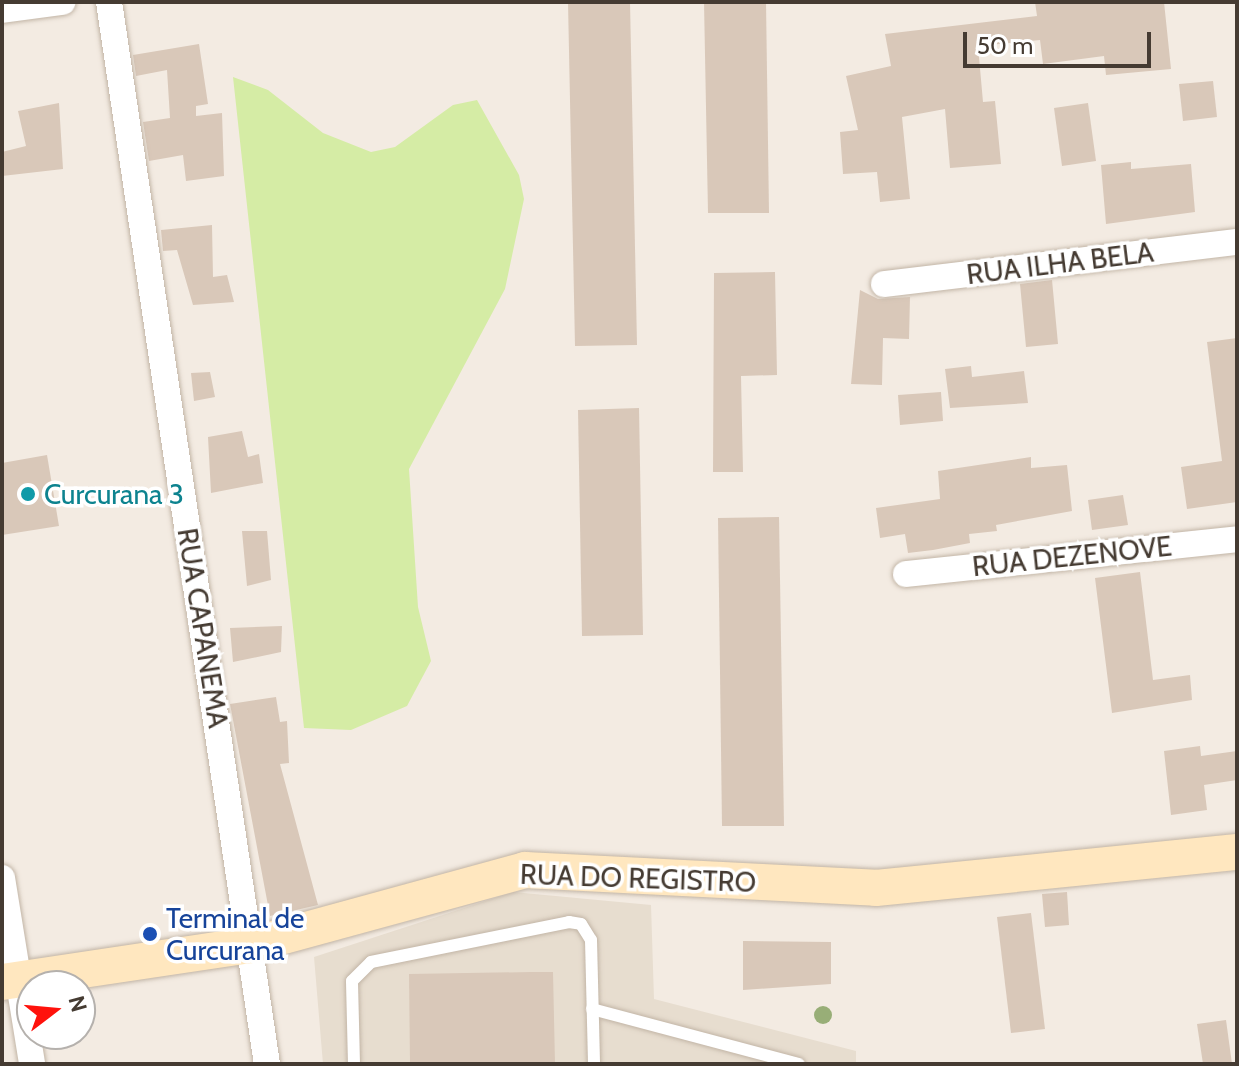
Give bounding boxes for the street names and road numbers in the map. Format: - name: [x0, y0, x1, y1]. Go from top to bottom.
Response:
- street label: RUA ILHA BELA: [965, 235, 1155, 291]
- street label: RUA CAPANEMA: [171, 526, 235, 730]
- street label: RUA DEZENOVE: [971, 529, 1173, 583]
- street label: RUA DO REGISTRO: [519, 857, 757, 899]

